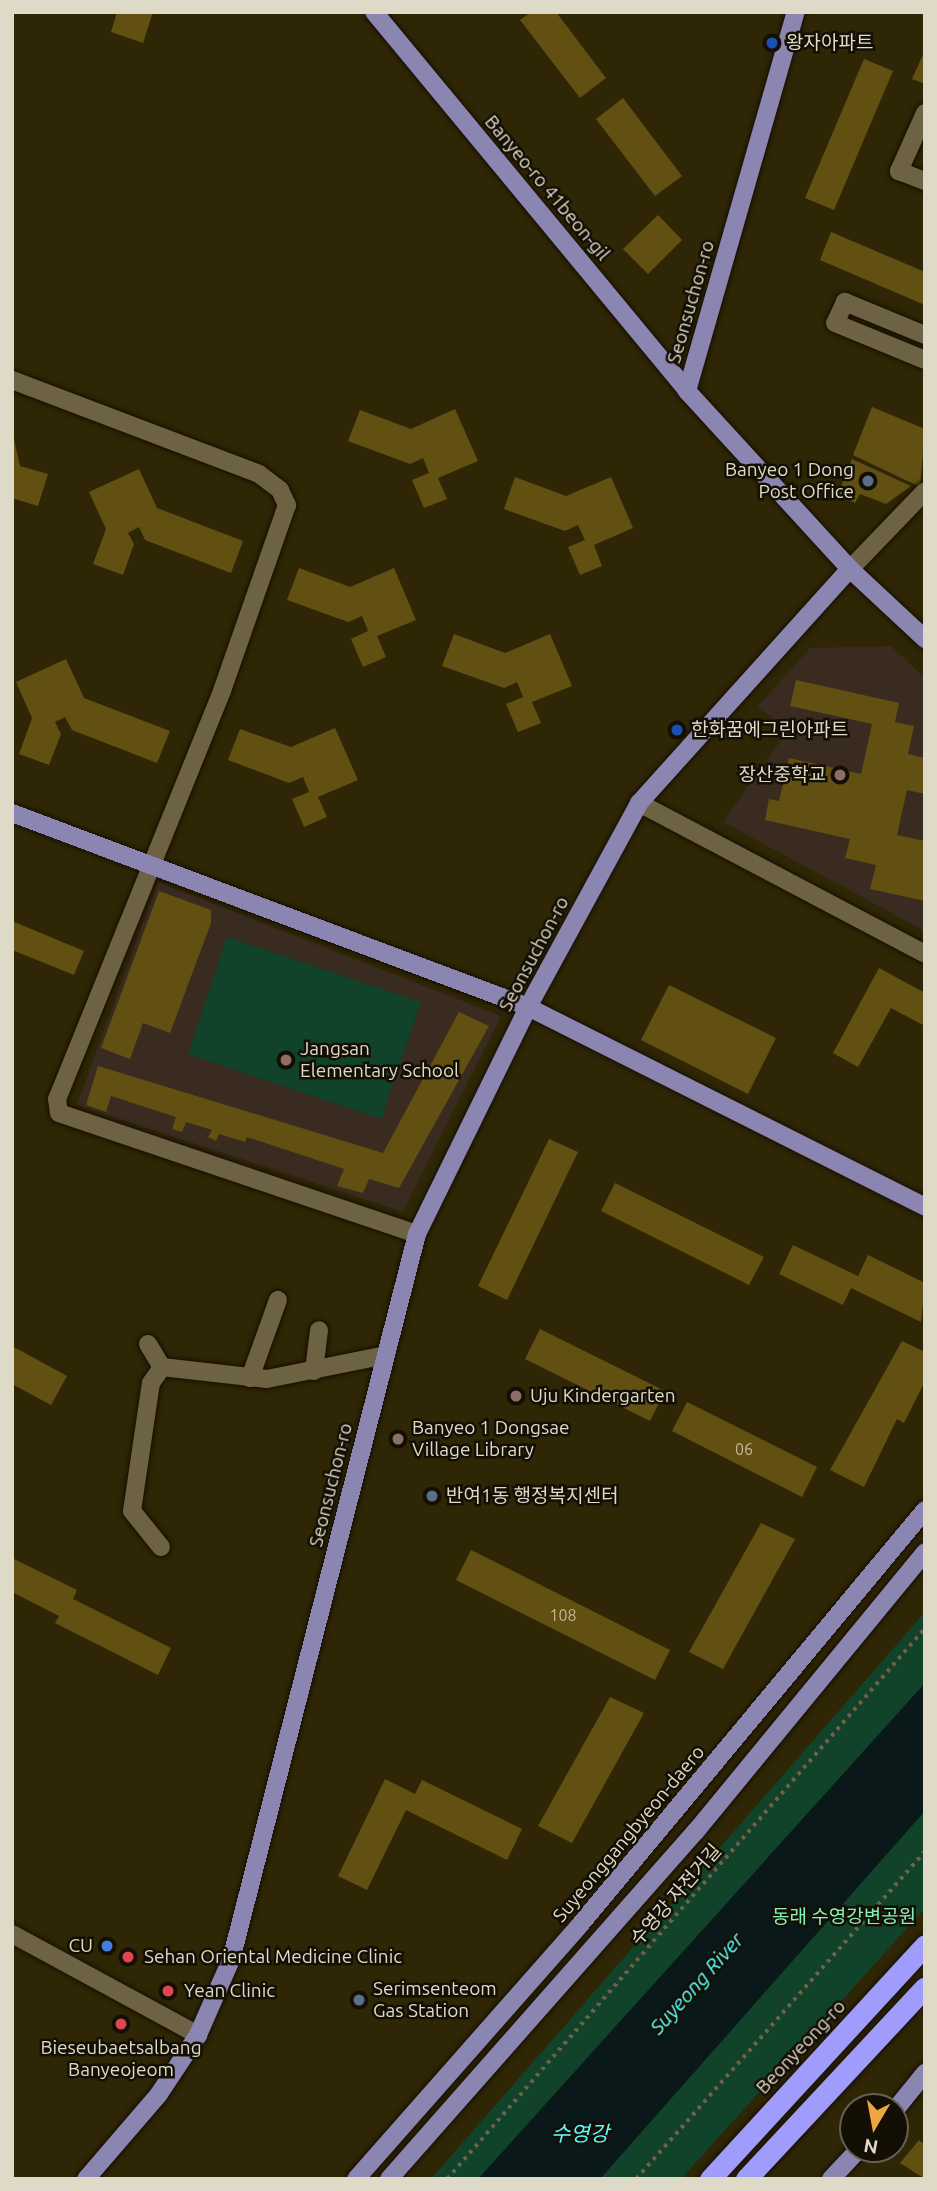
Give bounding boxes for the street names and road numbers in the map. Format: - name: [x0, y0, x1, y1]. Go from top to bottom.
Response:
- street label: Banyeo-ro 41beon-gil: [480, 111, 614, 265]
- street label: Seonsuchon-ro: [663, 238, 719, 366]
- street label: Seonsuchon-ro: [494, 893, 574, 1015]
- street label: Seonsuchon-ro: [305, 1421, 357, 1549]
- street label: Suyeonggangbyeon-daero: [548, 1741, 710, 1927]
- street label: 수영강 자전거길: [626, 1840, 726, 1950]
- street label: Beonyeong-ro: [752, 1995, 850, 2099]

